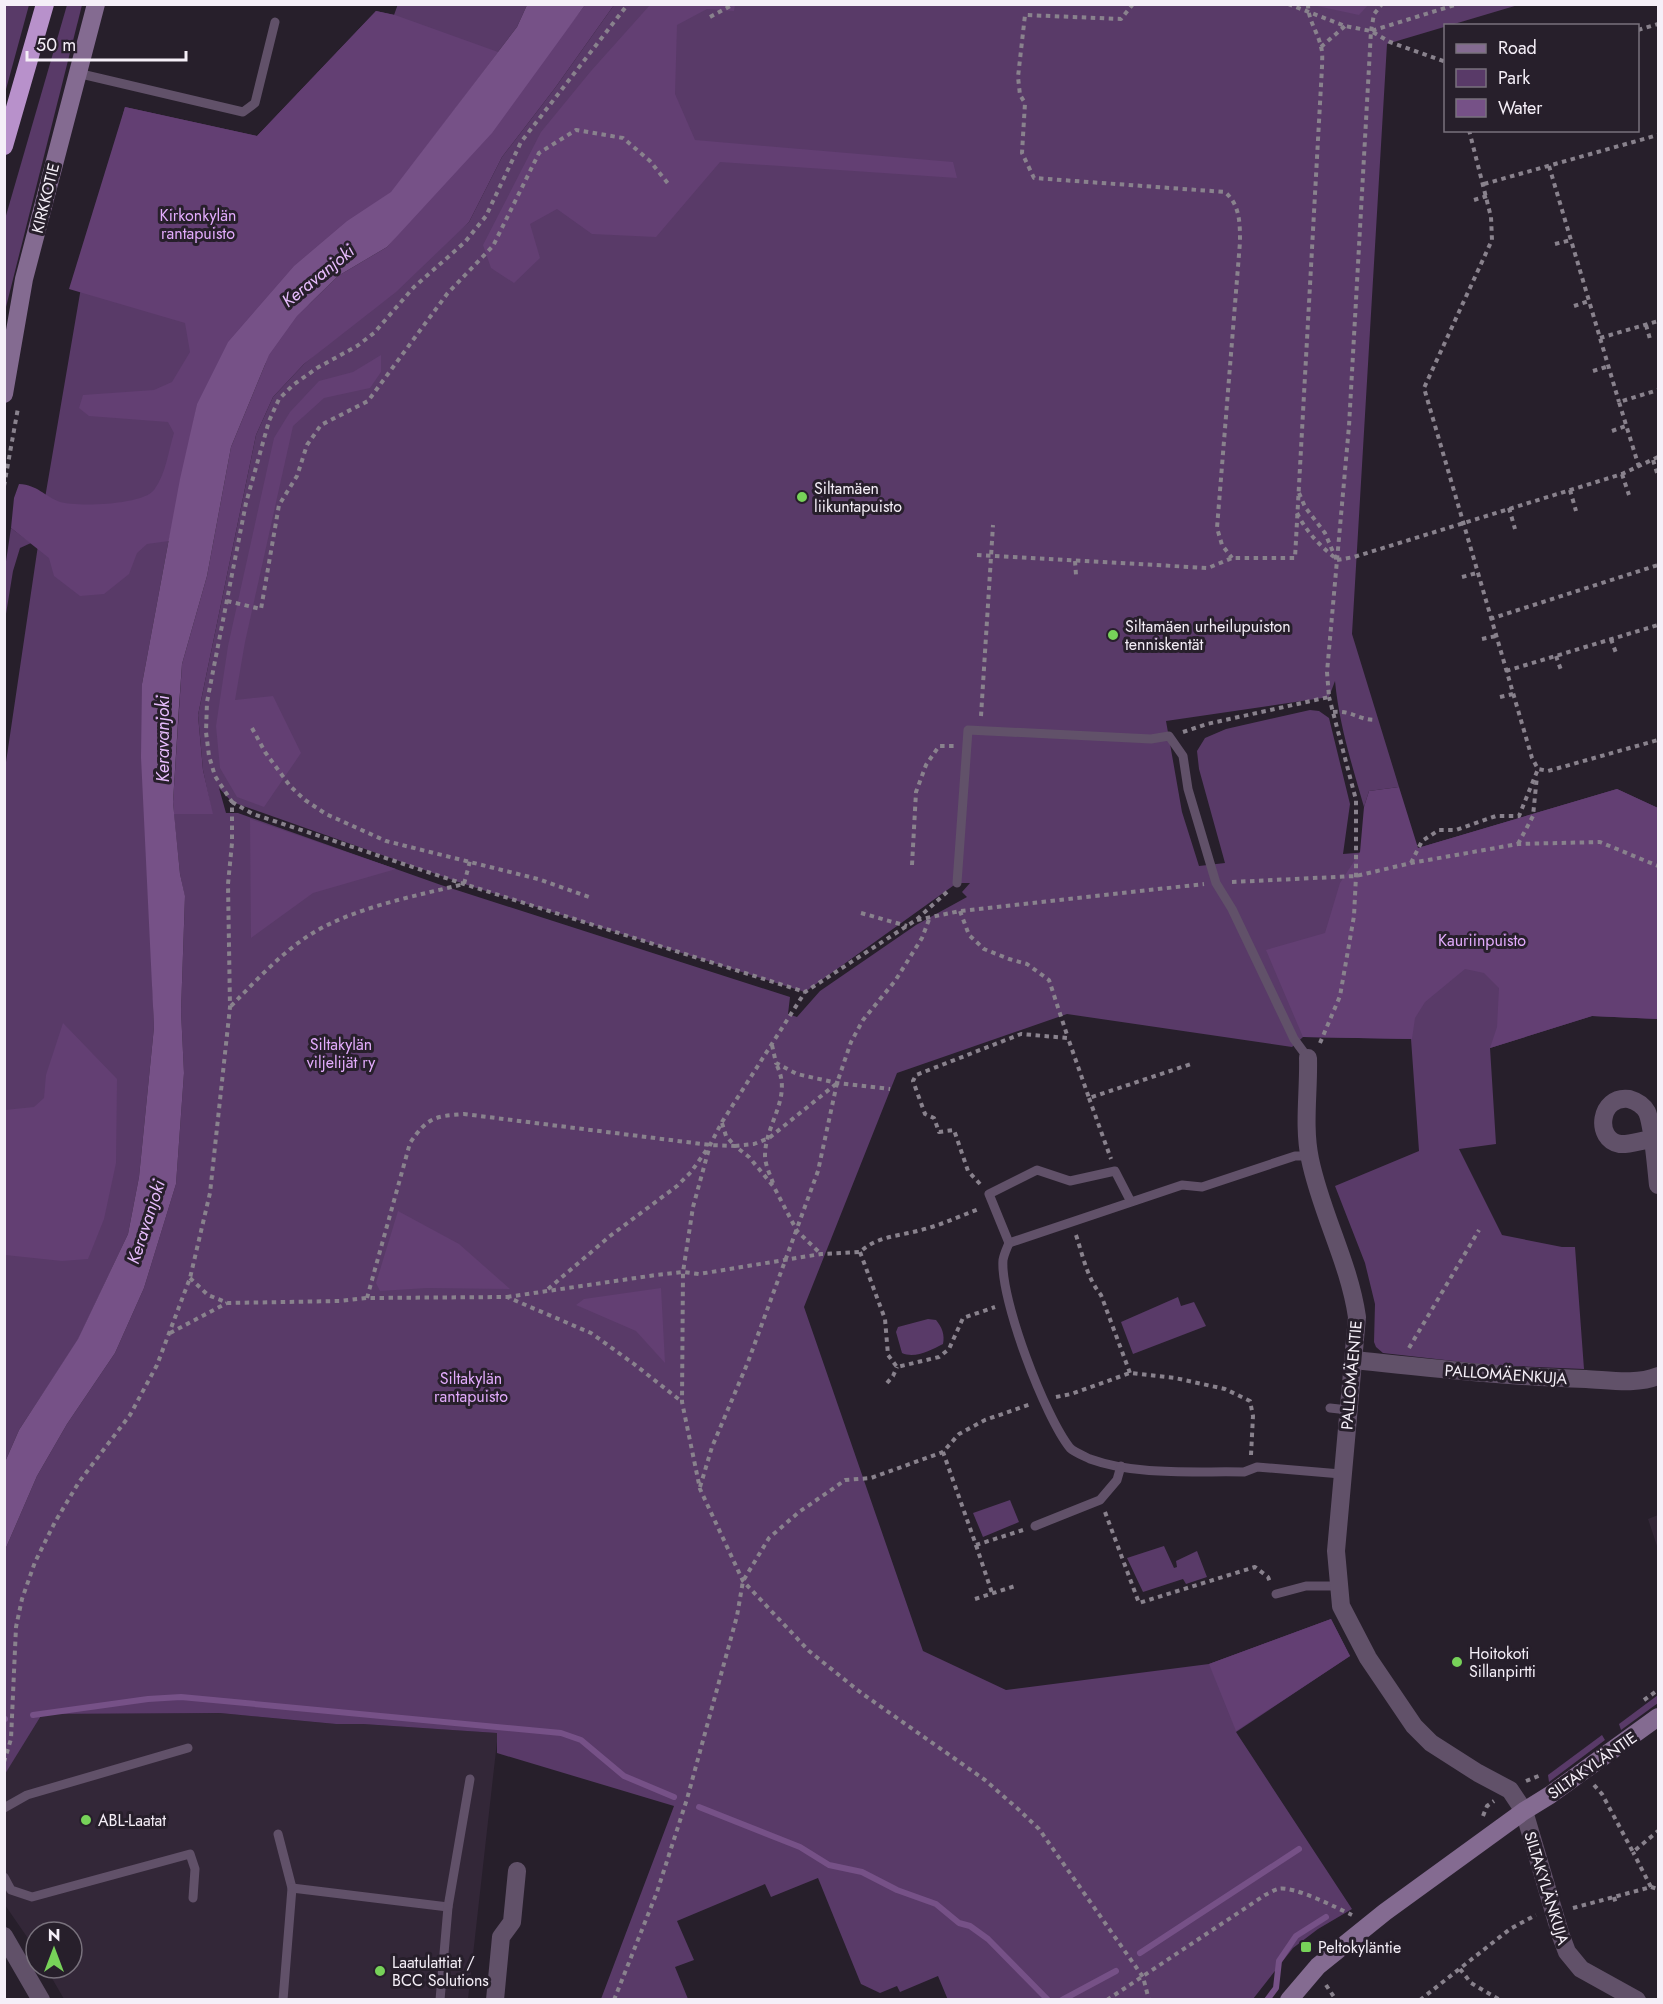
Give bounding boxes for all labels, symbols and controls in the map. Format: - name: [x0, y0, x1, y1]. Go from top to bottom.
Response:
- scale bar: [27, 24, 186, 62]
- legend: [1444, 24, 1639, 132]
- text: 50 m: [36, 32, 76, 58]
- text: Road: [1498, 35, 1537, 61]
- text: Park: [1498, 65, 1530, 91]
- text: Water: [1498, 95, 1543, 121]
- street label: KIRKKOTIE: [26, 161, 65, 236]
- park label: Kirkonkylän rantapuisto: [160, 204, 236, 245]
- water label: Keravanjoki: [276, 238, 360, 314]
- place label: Siltamäen liikuntapuisto: [814, 477, 902, 518]
- marker: Siltamäen liikuntapuisto: [795, 490, 809, 504]
- place label: Siltamäen urheilupuiston tenniskentät: [1125, 615, 1291, 656]
- marker: Siltamäen urheilupuiston tenniskentät: [1106, 628, 1120, 642]
- water label: Keravanjoki: [150, 695, 176, 783]
- park label: Kauriinpuisto: [1438, 929, 1526, 952]
- park label: Siltakylän viljelijät ry: [307, 1033, 376, 1074]
- water label: Keravanjoki: [120, 1176, 172, 1267]
- street label: PALLOMÄENTIE: [1335, 1319, 1368, 1431]
- street label: PALLOMÄENKUJA: [1444, 1359, 1569, 1390]
- park label: Siltakylän rantapuisto: [434, 1367, 508, 1408]
- place label: Hoitokoti Sillanpirtti: [1469, 1642, 1536, 1683]
- marker: Hoitokoti Sillanpirtti: [1450, 1655, 1464, 1669]
- street label: SILTAKYLÄNTIE: [1543, 1726, 1642, 1805]
- place label: ABL-Laatat: [98, 1809, 166, 1832]
- marker: ABL-Laatat: [79, 1813, 93, 1827]
- street label: SILTAKYLÄNKUJA: [1518, 1828, 1575, 1948]
- north arrow: [24, 1920, 84, 1980]
- text: N: [48, 1924, 60, 1947]
- place label: Peltokyläntie: [1318, 1936, 1401, 1959]
- marker: Peltokyläntie: [1299, 1940, 1313, 1954]
- place label: Laatulattiat / BCC Solutions: [392, 1951, 489, 1992]
- marker: Laatulattiat / BCC Solutions: [373, 1964, 387, 1978]

